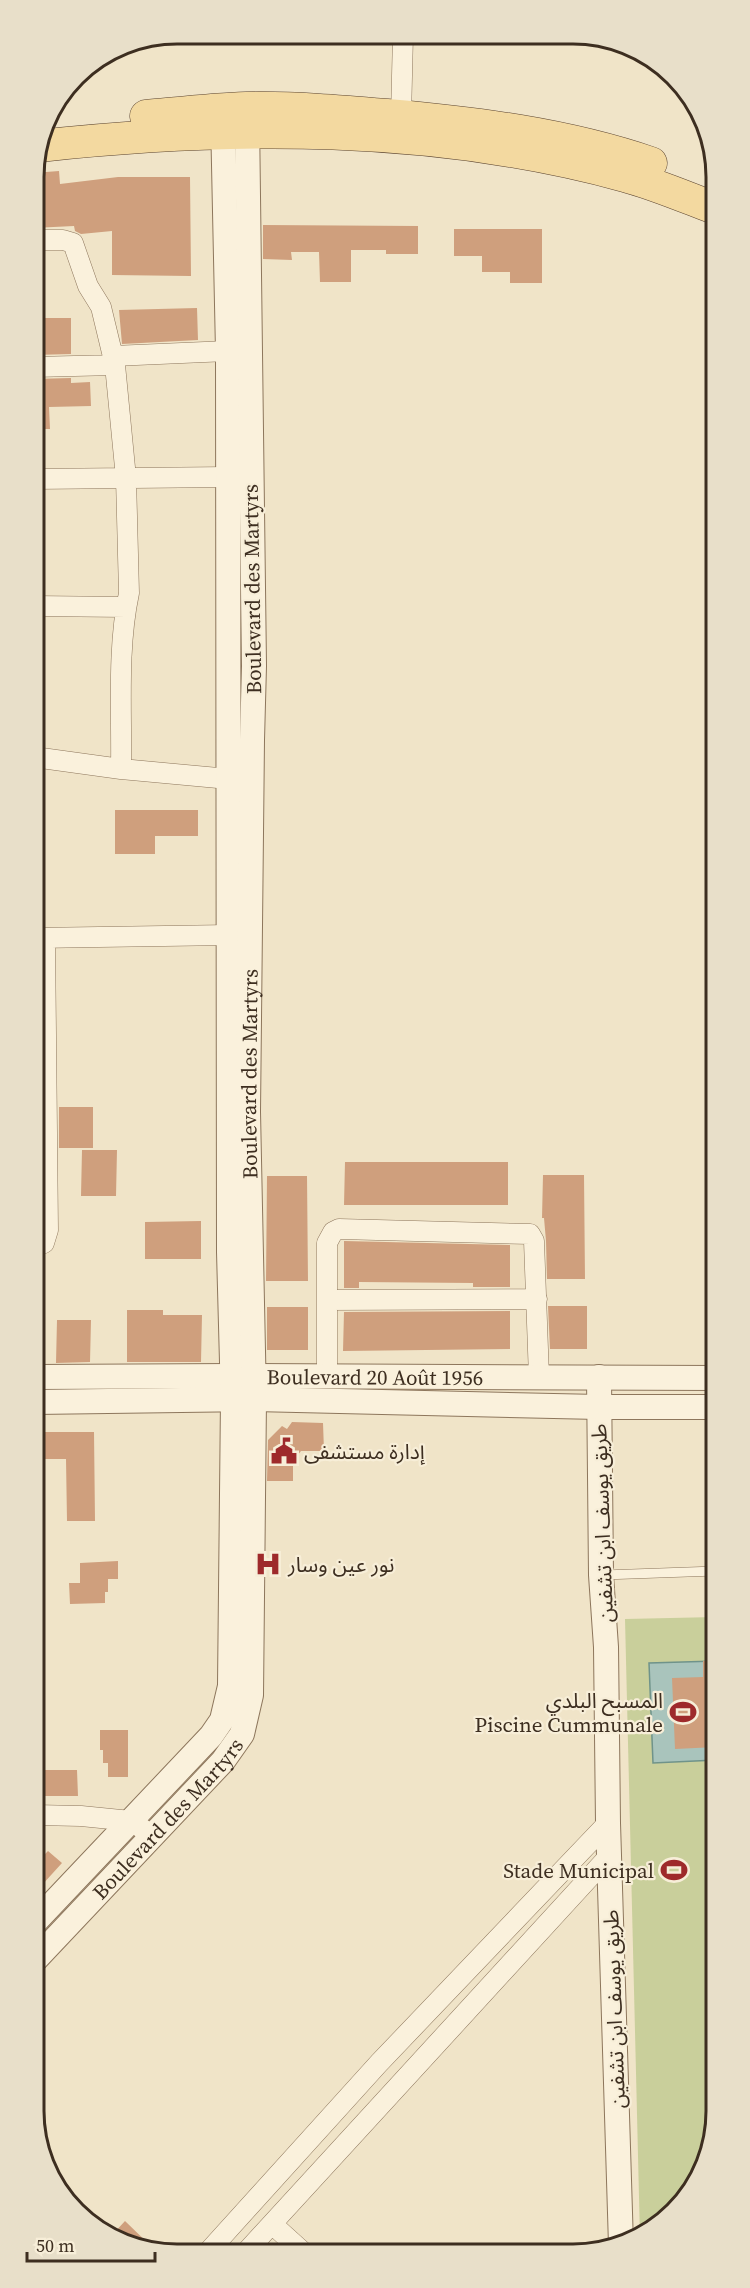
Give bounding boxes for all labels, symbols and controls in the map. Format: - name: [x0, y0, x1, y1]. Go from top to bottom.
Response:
- street label: Boulevard des Martyrs: [236, 484, 268, 694]
- street label: Boulevard des Martyrs: [233, 969, 264, 1179]
- street label: Boulevard 20 Août 1956: [267, 1362, 483, 1392]
- street label: طريق يوسف ابن تشفين: [584, 1423, 620, 1623]
- public building icon: إدارة مستشفى: [269, 1436, 299, 1466]
- place label: إدارة مستشفى: [304, 1437, 425, 1466]
- hospital icon: نور عين وسار: [253, 1549, 283, 1579]
- place label: نور عين وسار: [287, 1550, 394, 1579]
- place label: المسبح البلدي Piscine Cummunale: [475, 1686, 663, 1739]
- sports icon: المسبح البلدي Piscine Cummunale: [668, 1697, 698, 1727]
- street label: Boulevard des Martyrs: [85, 1732, 250, 1905]
- sports icon: Stade Municipal: [659, 1855, 689, 1885]
- place label: Stade Municipal: [503, 1856, 654, 1885]
- street label: طريق يوسف ابن تشفين: [596, 1909, 632, 2109]
- scale bar: [27, 2225, 154, 2263]
- text: 50 m: [36, 2233, 74, 2258]

